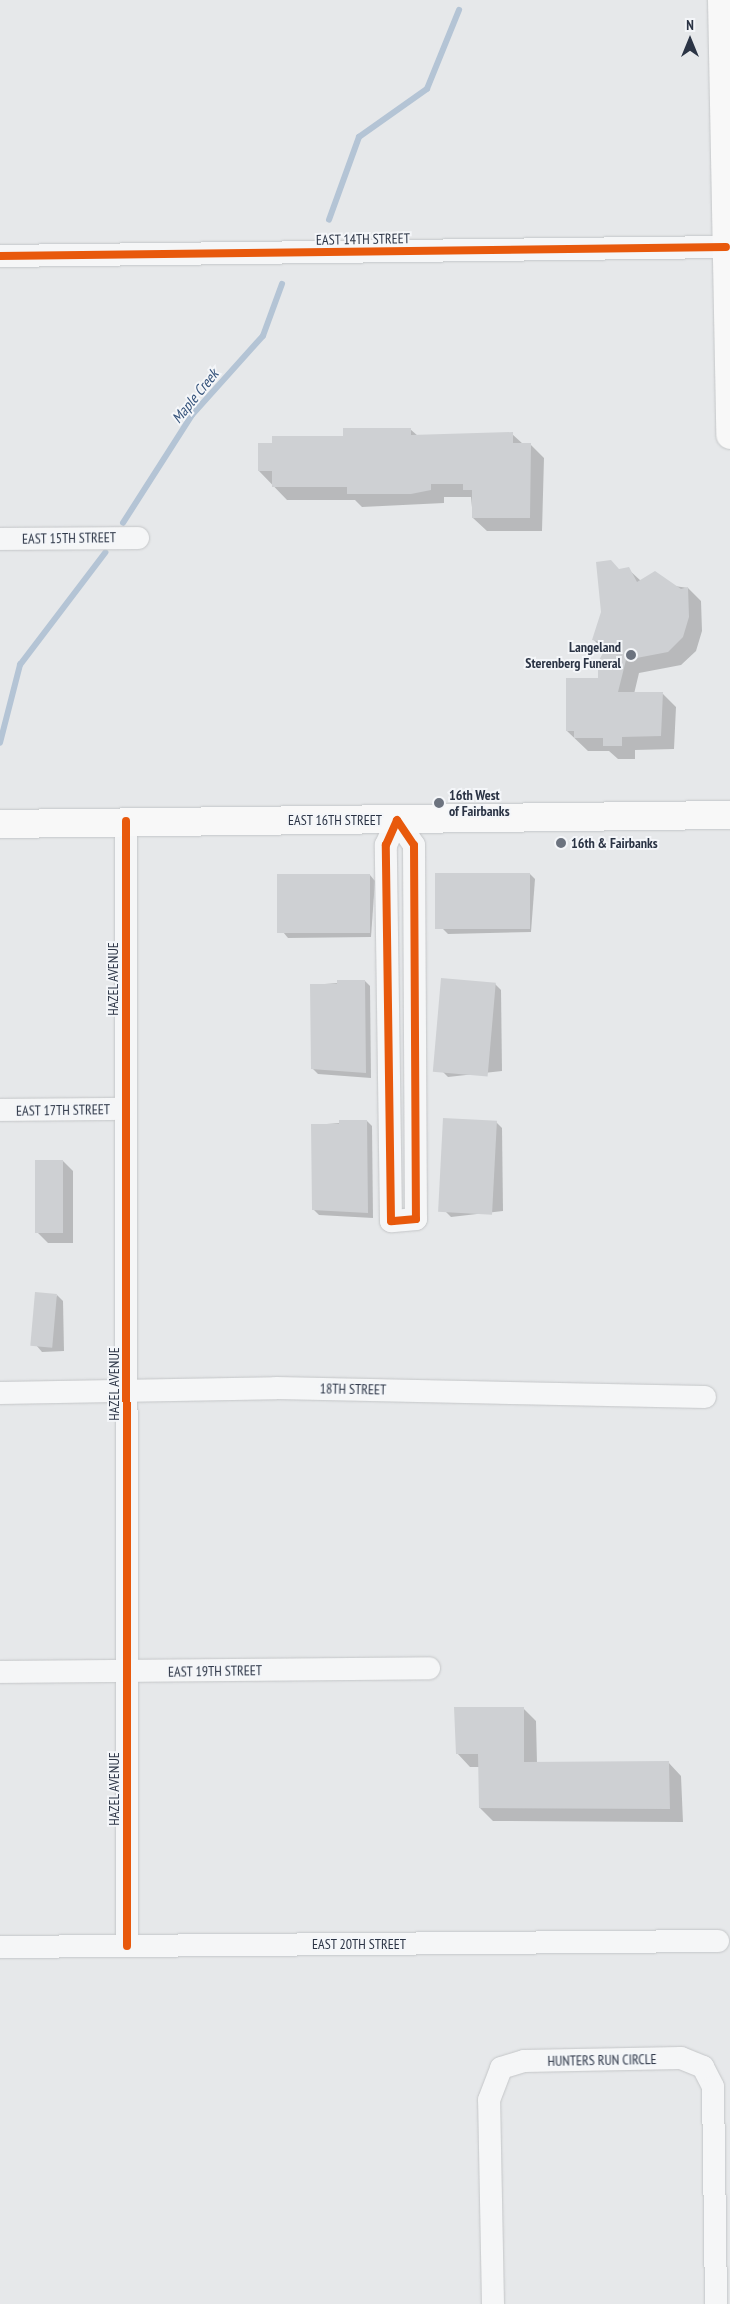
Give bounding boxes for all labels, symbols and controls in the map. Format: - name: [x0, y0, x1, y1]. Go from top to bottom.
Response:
- north arrow: [665, 15, 715, 65]
- text: N: [686, 16, 694, 34]
- street label: EAST 14TH STREET: [316, 230, 410, 248]
- water label: Maple Creek: [168, 366, 222, 426]
- street label: EAST 15TH STREET: [22, 529, 116, 547]
- place label: Langeland Sterenberg Funeral: [525, 639, 621, 672]
- marker: Langeland Sterenberg Funeral: [625, 649, 637, 661]
- place label: 16th West of Fairbanks: [449, 787, 510, 820]
- marker: 16th West of Fairbanks: [433, 797, 445, 809]
- street label: EAST 16TH STREET: [288, 812, 382, 828]
- place label: 16th & Fairbanks: [571, 835, 658, 851]
- marker: 16th & Fairbanks: [555, 837, 567, 849]
- street label: HAZEL AVENUE: [105, 942, 121, 1016]
- street label: EAST 17TH STREET: [16, 1101, 110, 1119]
- street label: HAZEL AVENUE: [106, 1347, 122, 1421]
- street label: 18TH STREET: [320, 1380, 386, 1398]
- street label: EAST 19TH STREET: [168, 1662, 262, 1680]
- street label: HAZEL AVENUE: [106, 1752, 122, 1826]
- street label: EAST 20TH STREET: [312, 1936, 406, 1952]
- street label: HUNTERS RUN CIRCLE: [547, 2051, 657, 2069]

